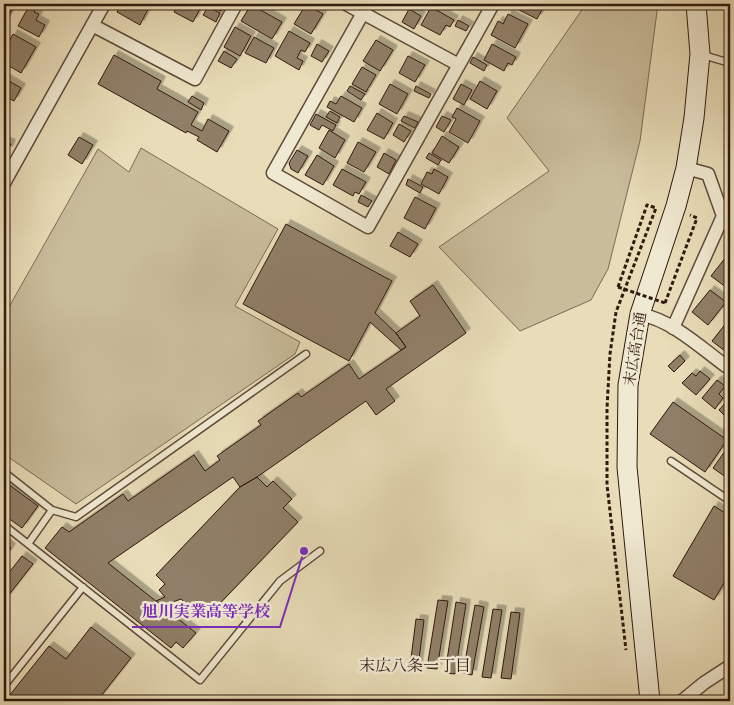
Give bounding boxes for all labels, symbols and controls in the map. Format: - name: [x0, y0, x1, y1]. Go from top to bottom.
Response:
- street label: 末広高台通: [619, 310, 651, 388]
- callout: 旭川実業高等学校: [132, 596, 280, 627]
- text: 旭川実業高等学校: [142, 601, 271, 623]
- district label: 末広八条一丁目: [359, 655, 471, 677]

